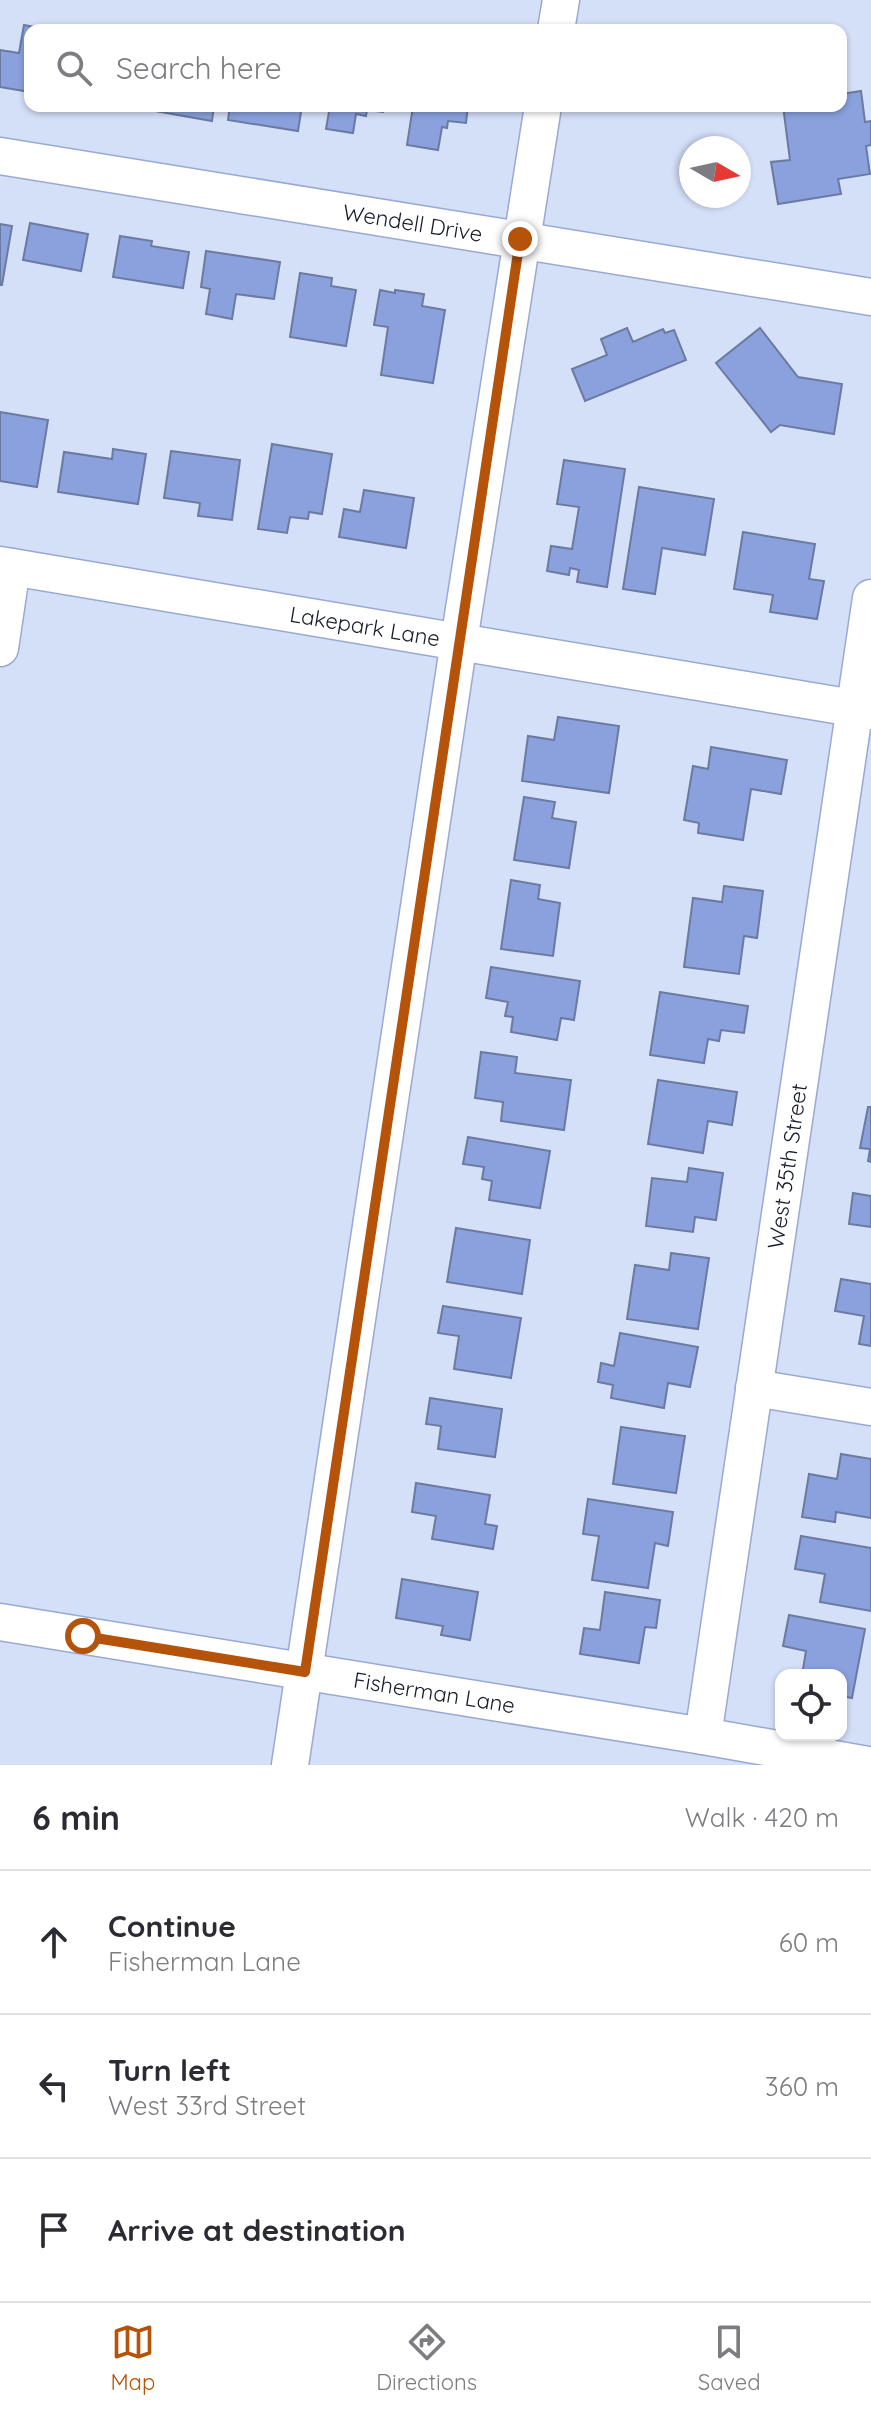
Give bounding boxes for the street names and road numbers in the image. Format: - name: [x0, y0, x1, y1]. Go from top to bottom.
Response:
- street label: Wendell Drive: [341, 198, 484, 248]
- street label: Lakepark Lane: [288, 600, 442, 653]
- street label: West 35th Street: [761, 1082, 813, 1251]
- street label: Fisherman Lane: [351, 1666, 517, 1719]

